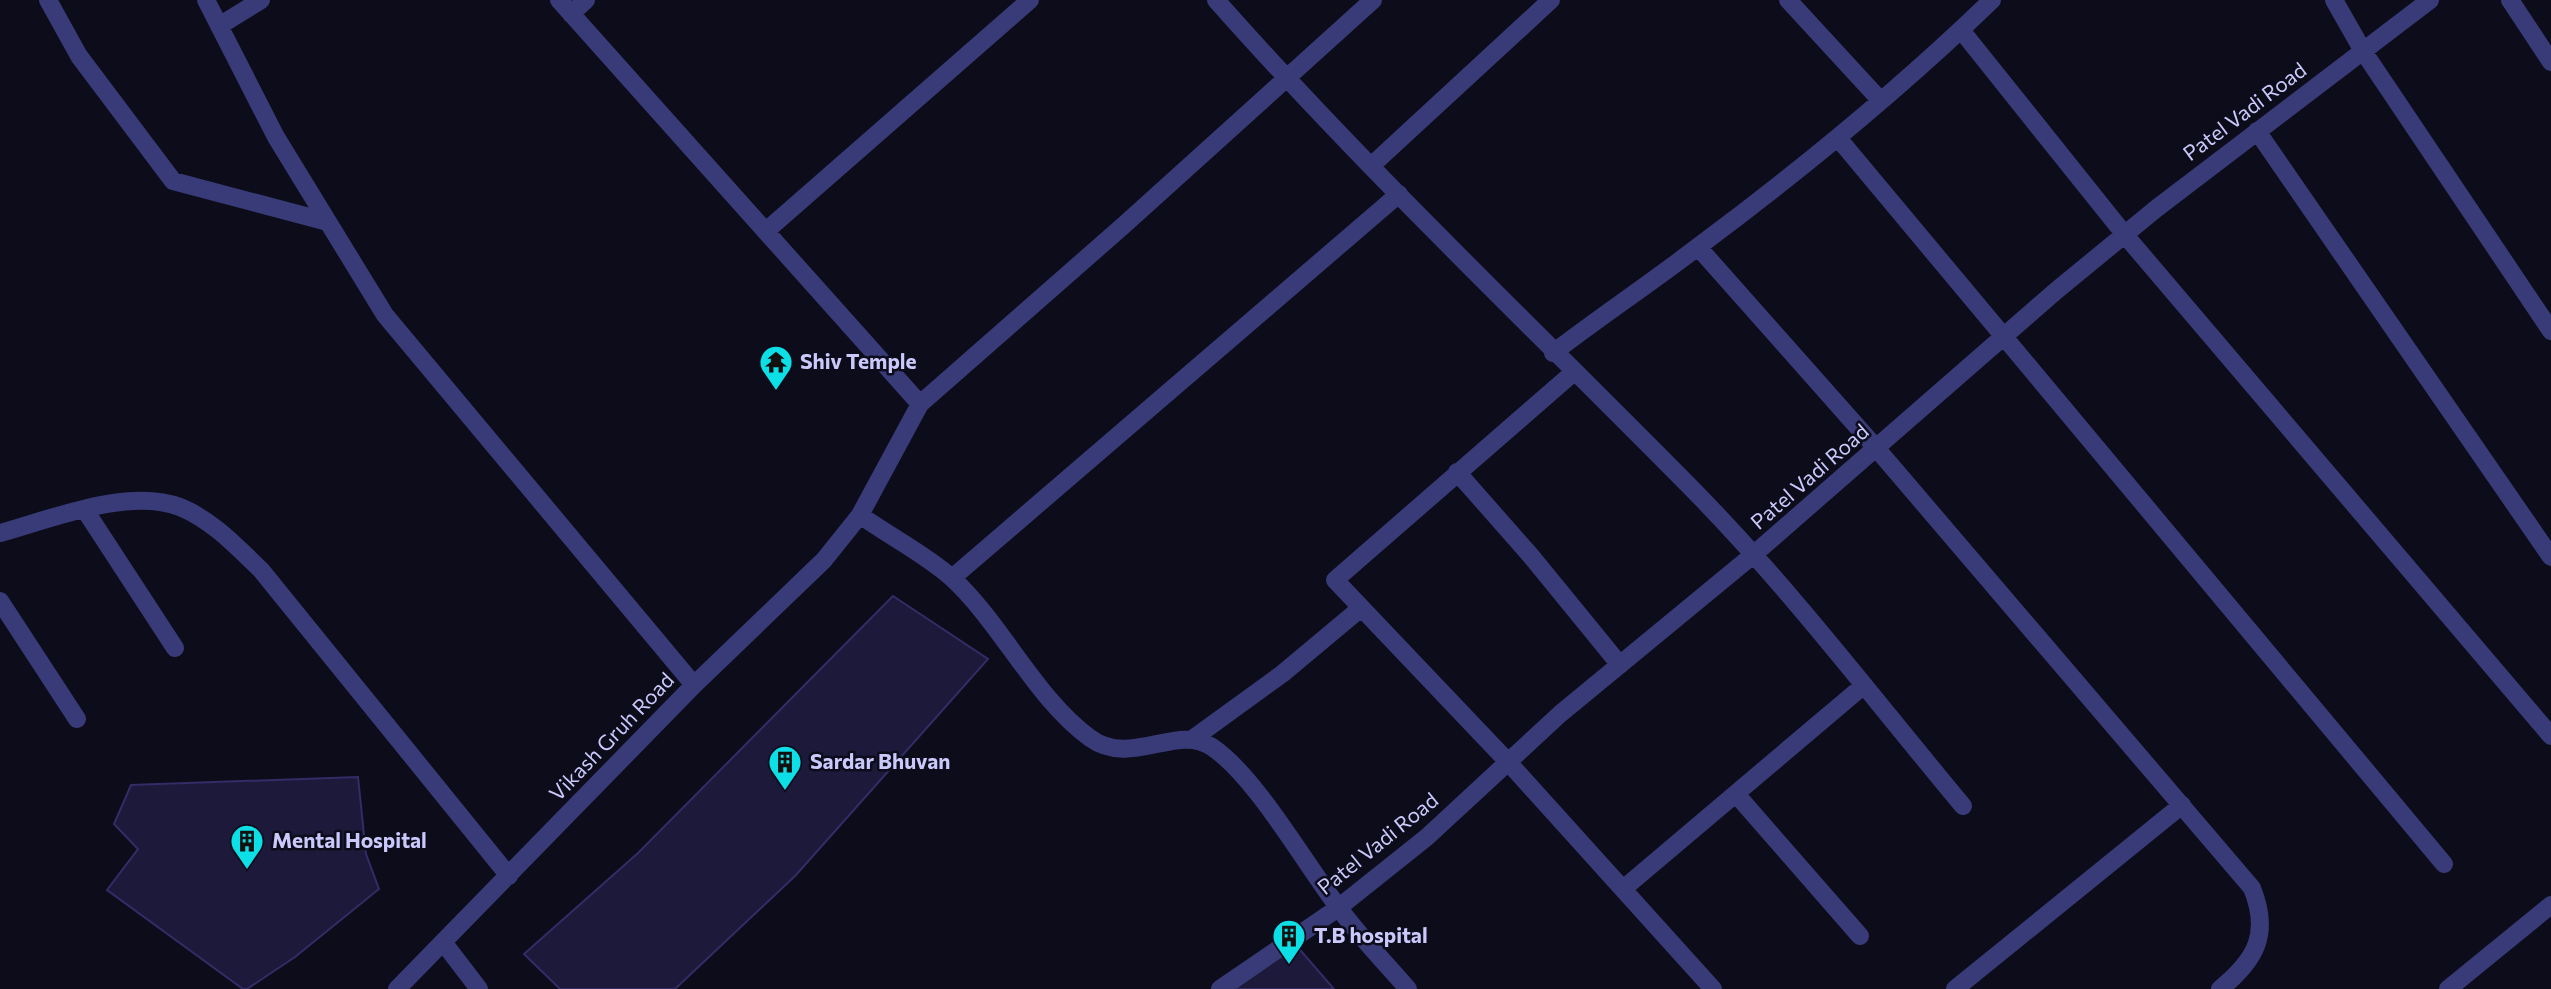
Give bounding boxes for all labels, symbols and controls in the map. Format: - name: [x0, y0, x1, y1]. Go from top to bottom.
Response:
- street label: Patel Vadi Road: [2178, 56, 2311, 165]
- temple icon: Shiv Temple: [757, 343, 795, 392]
- place label: Shiv Temple: [800, 348, 917, 373]
- street label: Patel Vadi Road: [1745, 418, 1873, 534]
- street label: Vikash Gruh Road: [543, 667, 678, 805]
- building icon: Sardar Bhuvan: [766, 743, 804, 792]
- place label: Sardar Bhuvan: [810, 748, 951, 773]
- street label: Patel Vadi Road: [1312, 787, 1442, 899]
- building icon: Mental Hospital: [228, 822, 266, 871]
- place label: Mental Hospital: [272, 827, 427, 852]
- building icon: T.B hospital: [1270, 917, 1308, 966]
- place label: T.B hospital: [1314, 922, 1428, 947]

